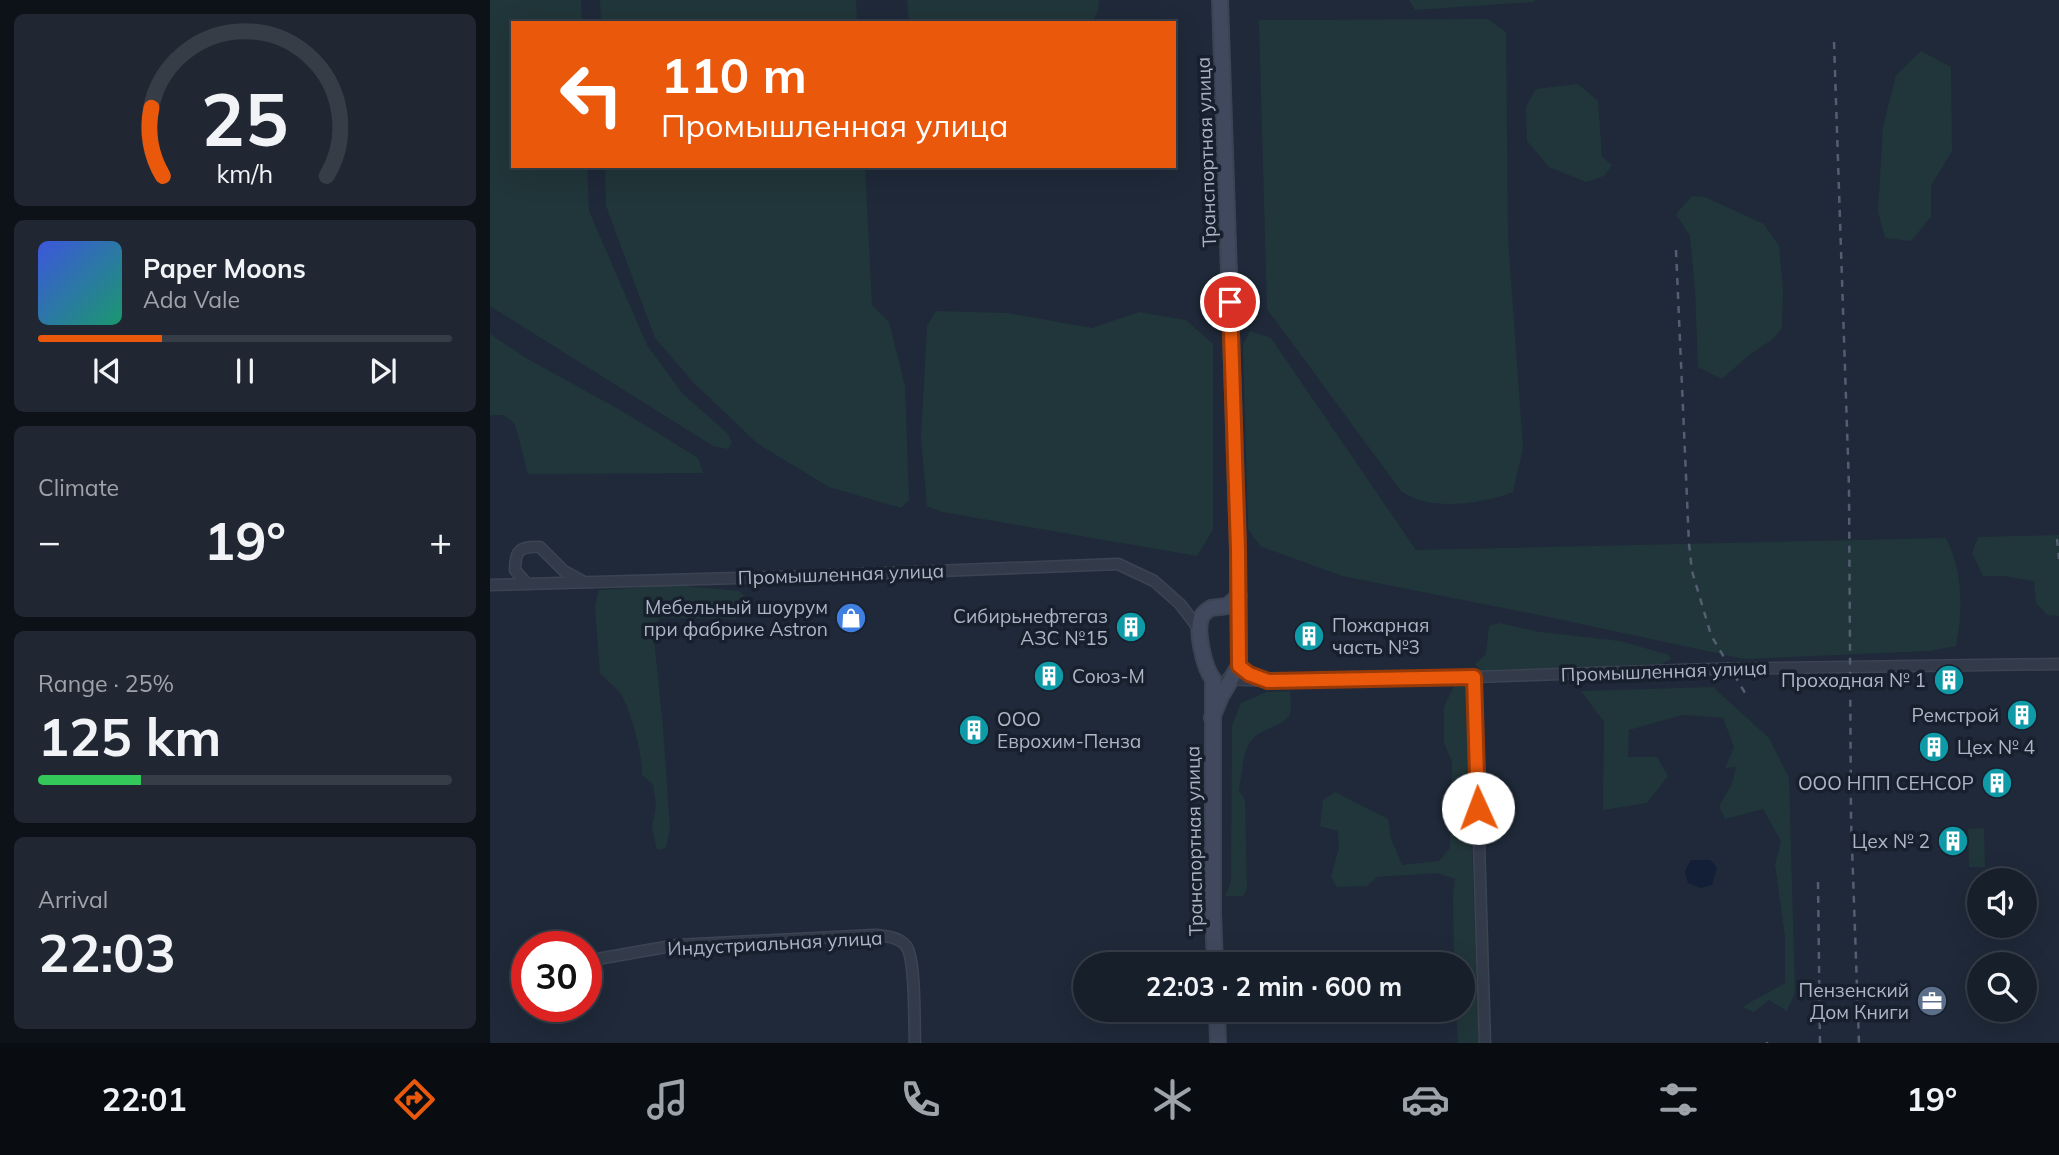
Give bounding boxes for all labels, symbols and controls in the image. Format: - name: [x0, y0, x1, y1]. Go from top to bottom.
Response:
- text: 110 m: [661, 44, 807, 105]
- icon: left: [546, 49, 637, 140]
- street label: Транспортная улица: [1191, 56, 1221, 248]
- text: 25: [201, 73, 289, 164]
- text: Промышленная улица: [661, 105, 1009, 145]
- text: km/h: [217, 158, 273, 189]
- text: Paper Moons: [143, 252, 306, 285]
- pin: [1200, 272, 1260, 332]
- icon: arrive: [1211, 283, 1249, 321]
- text: Ada Vale: [143, 285, 240, 314]
- icon: previous: [88, 352, 126, 390]
- icon: pause: [226, 352, 264, 390]
- icon: next: [364, 352, 402, 390]
- text: Climate: [38, 473, 119, 502]
- text: 19°: [204, 508, 286, 573]
- text: −: [38, 517, 61, 565]
- text: +: [429, 517, 452, 565]
- street label: Промышленная улица: [737, 558, 945, 590]
- place label: Мебельный шоурум при фабрике Astron: [643, 595, 828, 641]
- shop icon: Мебельный шоурум при фабрике Astron: [834, 601, 868, 635]
- place label: Сибирьнефтегаз АЗС №15: [953, 604, 1108, 650]
- building icon: Сибирьнефтегаз АЗС №15: [1114, 610, 1148, 644]
- place label: Пожарная часть №3: [1332, 613, 1430, 659]
- building icon: Пожарная часть №3: [1292, 619, 1326, 653]
- street label: Промышленная улица: [1560, 655, 1768, 687]
- building icon: Союз-М: [1032, 659, 1066, 693]
- building icon: Проходная № 1: [1932, 663, 1966, 697]
- place label: Союз-М: [1072, 664, 1145, 688]
- place label: Проходная № 1: [1781, 668, 1926, 692]
- text: Range · 25%: [38, 669, 174, 698]
- building icon: Ремстрой: [2005, 698, 2039, 732]
- place label: Ремстрой: [1911, 703, 1999, 727]
- text: 125 km: [38, 704, 221, 769]
- place label: ООО Еврохим-Пенза: [997, 707, 1141, 753]
- building icon: ООО Еврохим-Пенза: [957, 713, 991, 747]
- building icon: Цех № 4: [1917, 730, 1951, 764]
- place label: Цех № 4: [1957, 735, 2035, 759]
- street label: Транспортная улица: [1180, 746, 1208, 936]
- building icon: ООО НПП СЕНСОР: [1980, 766, 2014, 800]
- position arrow: [1441, 771, 1515, 845]
- place label: ООО НПП СЕНСОР: [1798, 771, 1974, 795]
- building icon: Цех № 2: [1936, 824, 1970, 858]
- place label: Цех № 2: [1852, 829, 1930, 853]
- map controls: [1967, 868, 2037, 1022]
- button: sound: [1967, 868, 2037, 938]
- text: Arrival: [38, 885, 108, 914]
- text: 22:03: [38, 920, 176, 985]
- street label: Индустриальная улица: [667, 925, 883, 961]
- speed limit sign: 30: [511, 931, 602, 1022]
- button: search: [1967, 952, 2037, 1022]
- text: 22:03 · 2 min · 600 m: [1146, 970, 1402, 1003]
- place label: Пензенский Дом Книги: [1799, 978, 1909, 1024]
- office icon: Пензенский Дом Книги: [1915, 984, 1949, 1018]
- icon: directions: [390, 1075, 439, 1124]
- icon: music: [643, 1075, 692, 1124]
- icon: phone: [896, 1075, 945, 1124]
- icon: climate: [1148, 1075, 1197, 1124]
- icon: car: [1401, 1075, 1450, 1124]
- icon: filters: [1654, 1075, 1703, 1124]
- text: 22:01: [102, 1079, 187, 1119]
- text: 19°: [1907, 1079, 1957, 1119]

